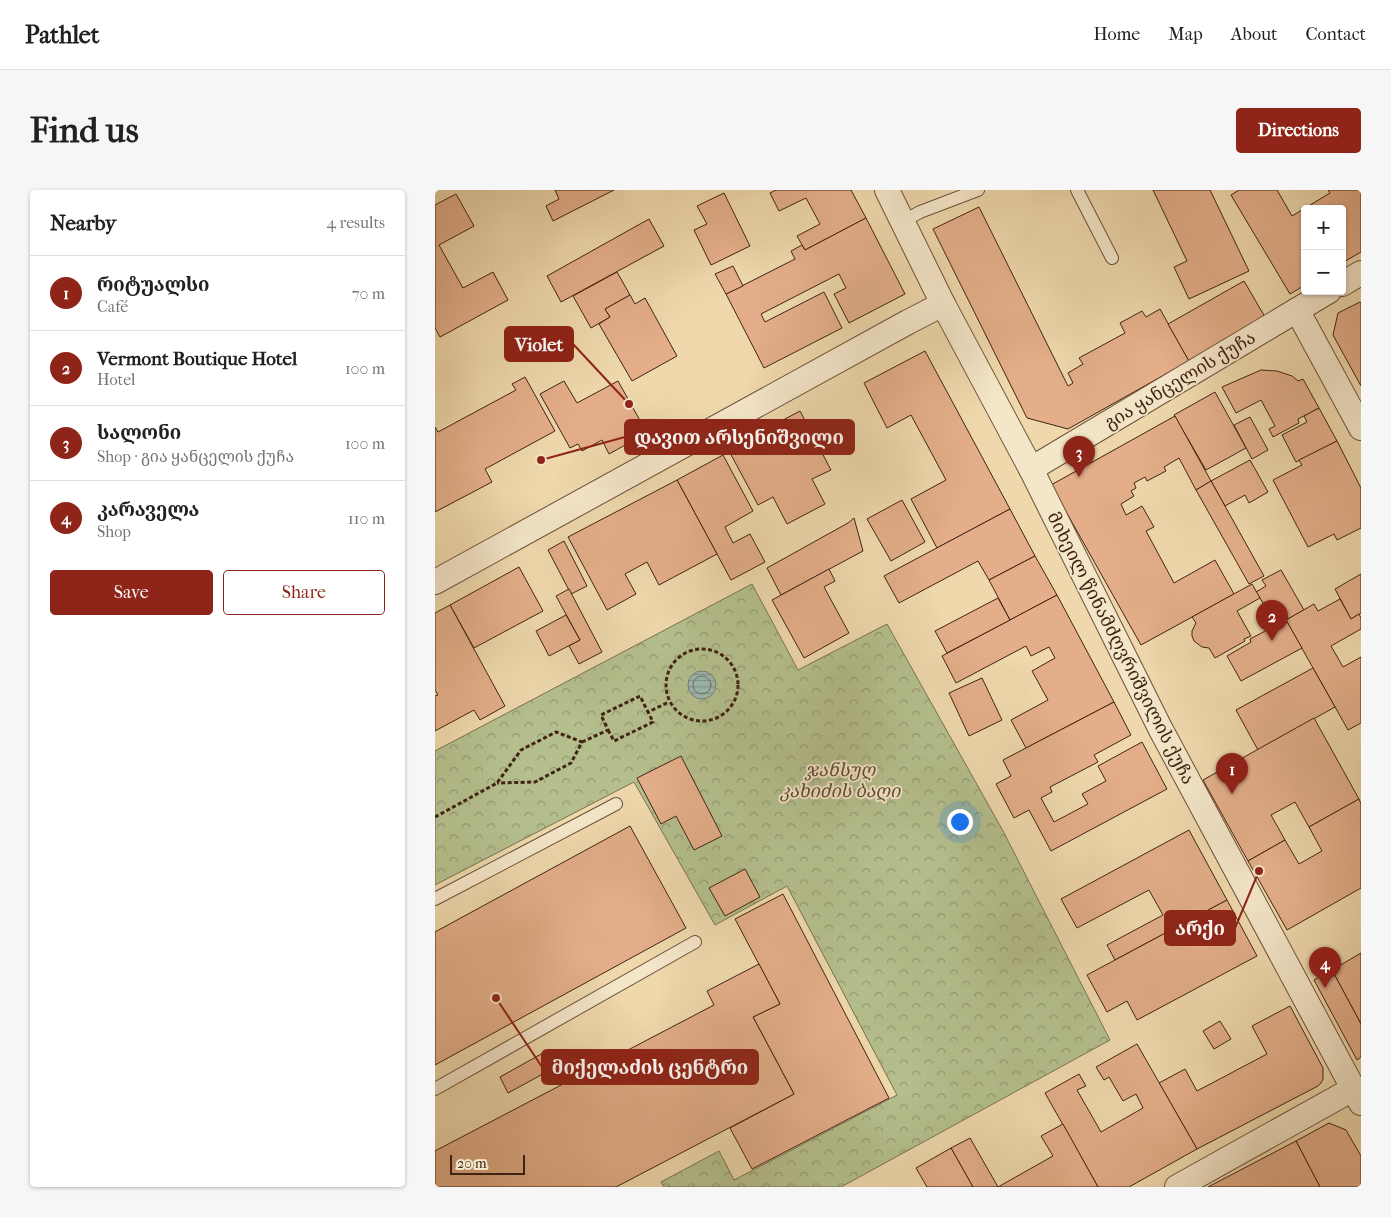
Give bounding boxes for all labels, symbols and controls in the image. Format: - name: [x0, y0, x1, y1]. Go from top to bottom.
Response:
- text: Pathlet: [25, 21, 99, 49]
- text: Home: [1093, 24, 1140, 45]
- text: Map: [1168, 24, 1203, 45]
- text: About: [1231, 24, 1277, 45]
- text: Contact: [1305, 24, 1366, 45]
- button: Directions: [1236, 108, 1361, 153]
- text: Find us: [30, 110, 139, 151]
- map controls: [1301, 205, 1346, 295]
- button: +: [1301, 205, 1346, 250]
- text: Nearby: [50, 211, 116, 235]
- text: 4 results: [327, 213, 385, 232]
- button: −: [1301, 250, 1346, 295]
- text: რიტუალსი: [97, 274, 209, 296]
- text: 1: [63, 284, 69, 303]
- text: 70 m: [352, 284, 385, 303]
- text: Café: [97, 297, 128, 316]
- callout: Violet: [505, 327, 573, 361]
- street label: გია ყანცელის ქუჩა: [1101, 327, 1259, 434]
- text: Violet: [514, 334, 563, 356]
- text: Vermont Boutique Hotel: [97, 348, 297, 370]
- text: 2: [62, 359, 70, 378]
- text: 100 m: [345, 359, 385, 378]
- text: Hotel: [97, 370, 135, 389]
- callout: დავით არსენიშვილი: [625, 420, 854, 454]
- text: სალონი: [97, 422, 181, 444]
- text: დავით არსენიშვილი: [634, 427, 844, 449]
- text: 3: [63, 434, 69, 453]
- text: 100 m: [345, 434, 385, 453]
- pin: 3: [1063, 436, 1095, 477]
- text: Shop · გია ყანცელის ქუჩა: [97, 447, 294, 466]
- text: კარაველა: [97, 499, 199, 521]
- text: 4: [61, 509, 71, 528]
- text: 110 m: [348, 509, 385, 528]
- street label: მიხეილ წინამძღვრიშვილის ქუჩა: [1042, 509, 1199, 788]
- text: Shop: [97, 522, 131, 541]
- button: Save: [50, 570, 213, 615]
- button: Share: [223, 570, 385, 615]
- pin: 2: [1256, 600, 1288, 641]
- pin: 1: [1216, 753, 1248, 794]
- park label: ჯანსუღ კახიძის ბაღი: [780, 760, 902, 802]
- your location: [947, 809, 973, 835]
- callout: არქი: [1165, 911, 1235, 945]
- text: არქი: [1175, 918, 1225, 940]
- pin: 4: [1309, 947, 1341, 988]
- callout: მიქელაძის ცენტრი: [542, 1050, 758, 1084]
- text: მიქელაძის ცენტრი: [552, 1057, 748, 1079]
- scale bar: [450, 1152, 525, 1175]
- text: 20 m: [457, 1155, 487, 1172]

